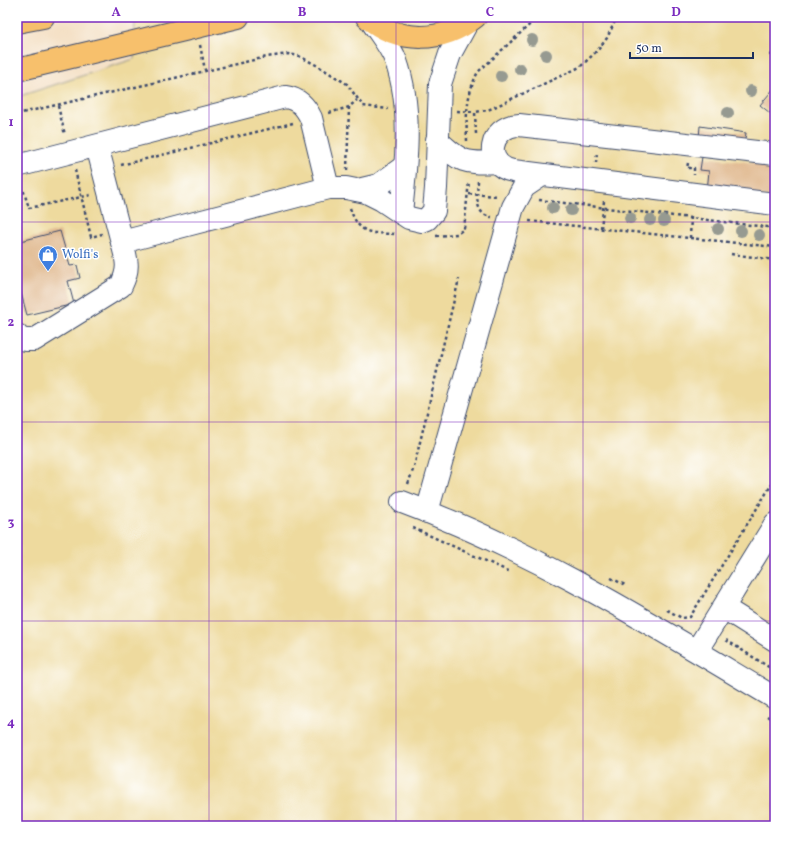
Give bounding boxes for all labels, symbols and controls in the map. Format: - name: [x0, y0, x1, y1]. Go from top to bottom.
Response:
- text: A: [111, 4, 121, 22]
- text: B: [298, 4, 307, 22]
- text: C: [486, 4, 494, 22]
- text: D: [671, 4, 681, 22]
- scale bar: [630, 34, 753, 60]
- text: 50 m: [636, 41, 662, 57]
- text: 1: [8, 114, 14, 132]
- shop icon: Wolfi's: [37, 244, 59, 272]
- place label: Wolfi's: [62, 247, 98, 263]
- text: 2: [8, 314, 15, 332]
- text: 3: [8, 514, 15, 532]
- text: 4: [7, 714, 15, 732]

